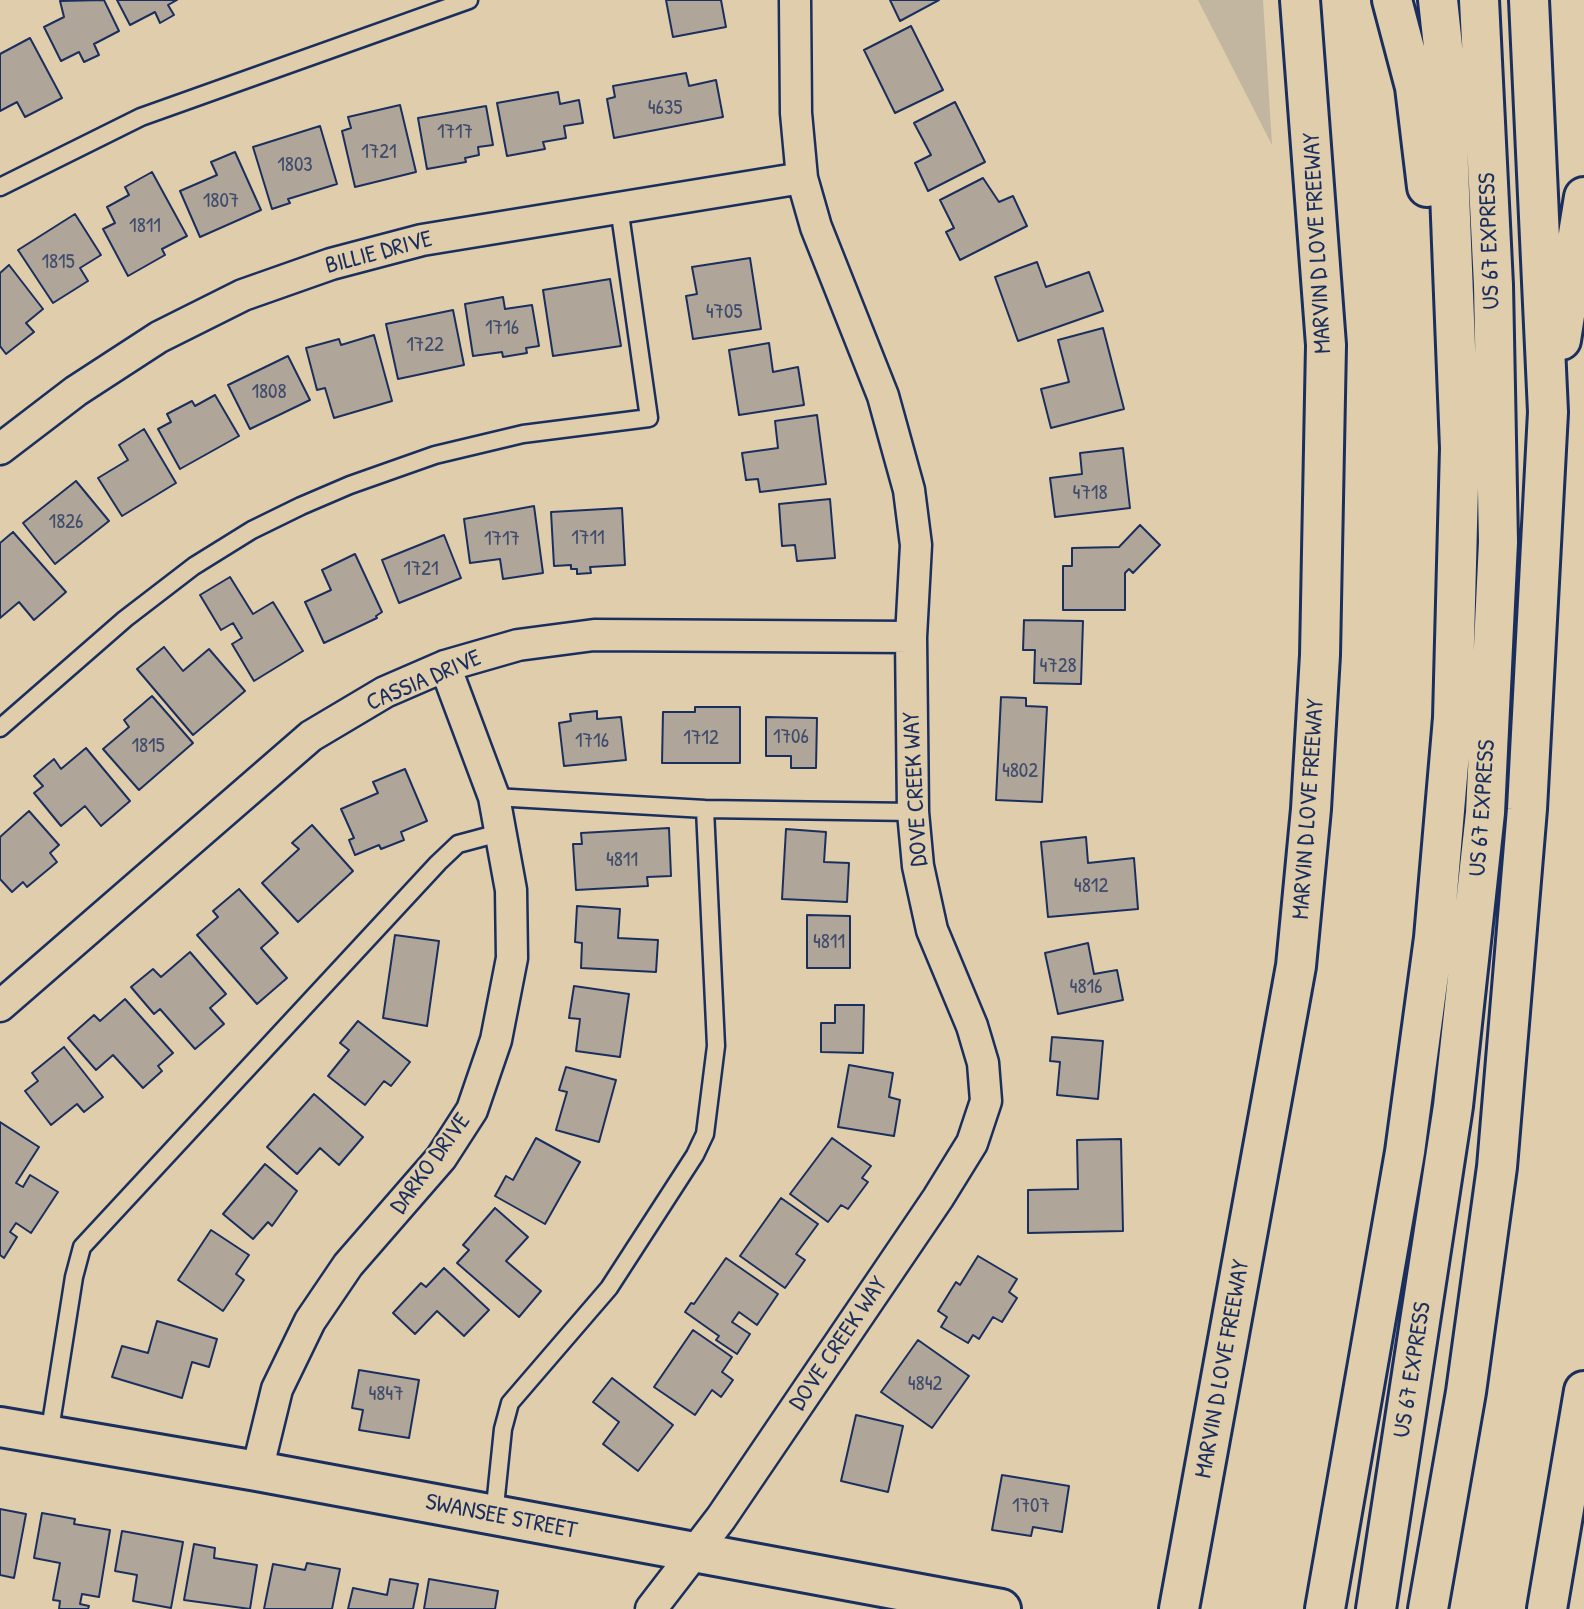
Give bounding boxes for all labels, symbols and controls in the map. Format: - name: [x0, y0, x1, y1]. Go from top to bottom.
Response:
- house number: 4635: [648, 95, 682, 121]
- house number: 1717: [437, 119, 473, 145]
- street label: MARVIN D LOVE FREEWAY: [1298, 132, 1338, 354]
- house number: 1721: [361, 139, 397, 165]
- house number: 1803: [277, 152, 313, 178]
- street label: US 67 EXPRESS: [1473, 172, 1507, 310]
- house number: 1807: [203, 188, 239, 214]
- house number: 1811: [129, 213, 161, 239]
- street label: BILLIE DRIVE: [322, 225, 436, 281]
- house number: 1815: [41, 249, 75, 275]
- house number: 4705: [706, 299, 742, 325]
- house number: 1716: [485, 315, 519, 341]
- house number: 1722: [406, 332, 444, 358]
- house number: 1808: [251, 379, 287, 405]
- house number: 4718: [1073, 480, 1107, 506]
- house number: 1826: [49, 509, 83, 535]
- house number: 1711: [571, 525, 605, 551]
- house number: 1717: [484, 526, 520, 552]
- house number: 1721: [403, 556, 439, 582]
- street label: CASSIA DRIVE: [362, 644, 486, 718]
- house number: 4728: [1039, 653, 1077, 679]
- street label: MARVIN D LOVE FREEWAY: [1287, 698, 1331, 920]
- street label: DOVE CREEK WAY: [898, 711, 934, 867]
- house number: 1706: [773, 724, 809, 750]
- house number: 1712: [683, 725, 719, 751]
- house number: 1716: [575, 728, 609, 754]
- house number: 1815: [131, 733, 165, 759]
- street label: US 67 EXPRESS: [1464, 739, 1502, 877]
- house number: 4802: [1002, 758, 1038, 784]
- house number: 4811: [606, 847, 638, 873]
- house number: 4812: [1074, 873, 1108, 899]
- house number: 4811: [813, 929, 845, 955]
- house number: 4816: [1070, 974, 1102, 1000]
- street label: DARKO DRIVE: [385, 1108, 477, 1220]
- street label: MARVIN D LOVE FREEWAY: [1190, 1258, 1256, 1480]
- street label: DOVE CREEK WAY: [784, 1272, 894, 1416]
- street label: US 67 EXPRESS: [1388, 1300, 1438, 1440]
- house number: 4842: [908, 1371, 942, 1397]
- house number: 4847: [368, 1381, 404, 1407]
- street label: SWANSEE STREET: [423, 1488, 579, 1546]
- house number: 1707: [1012, 1493, 1050, 1519]

